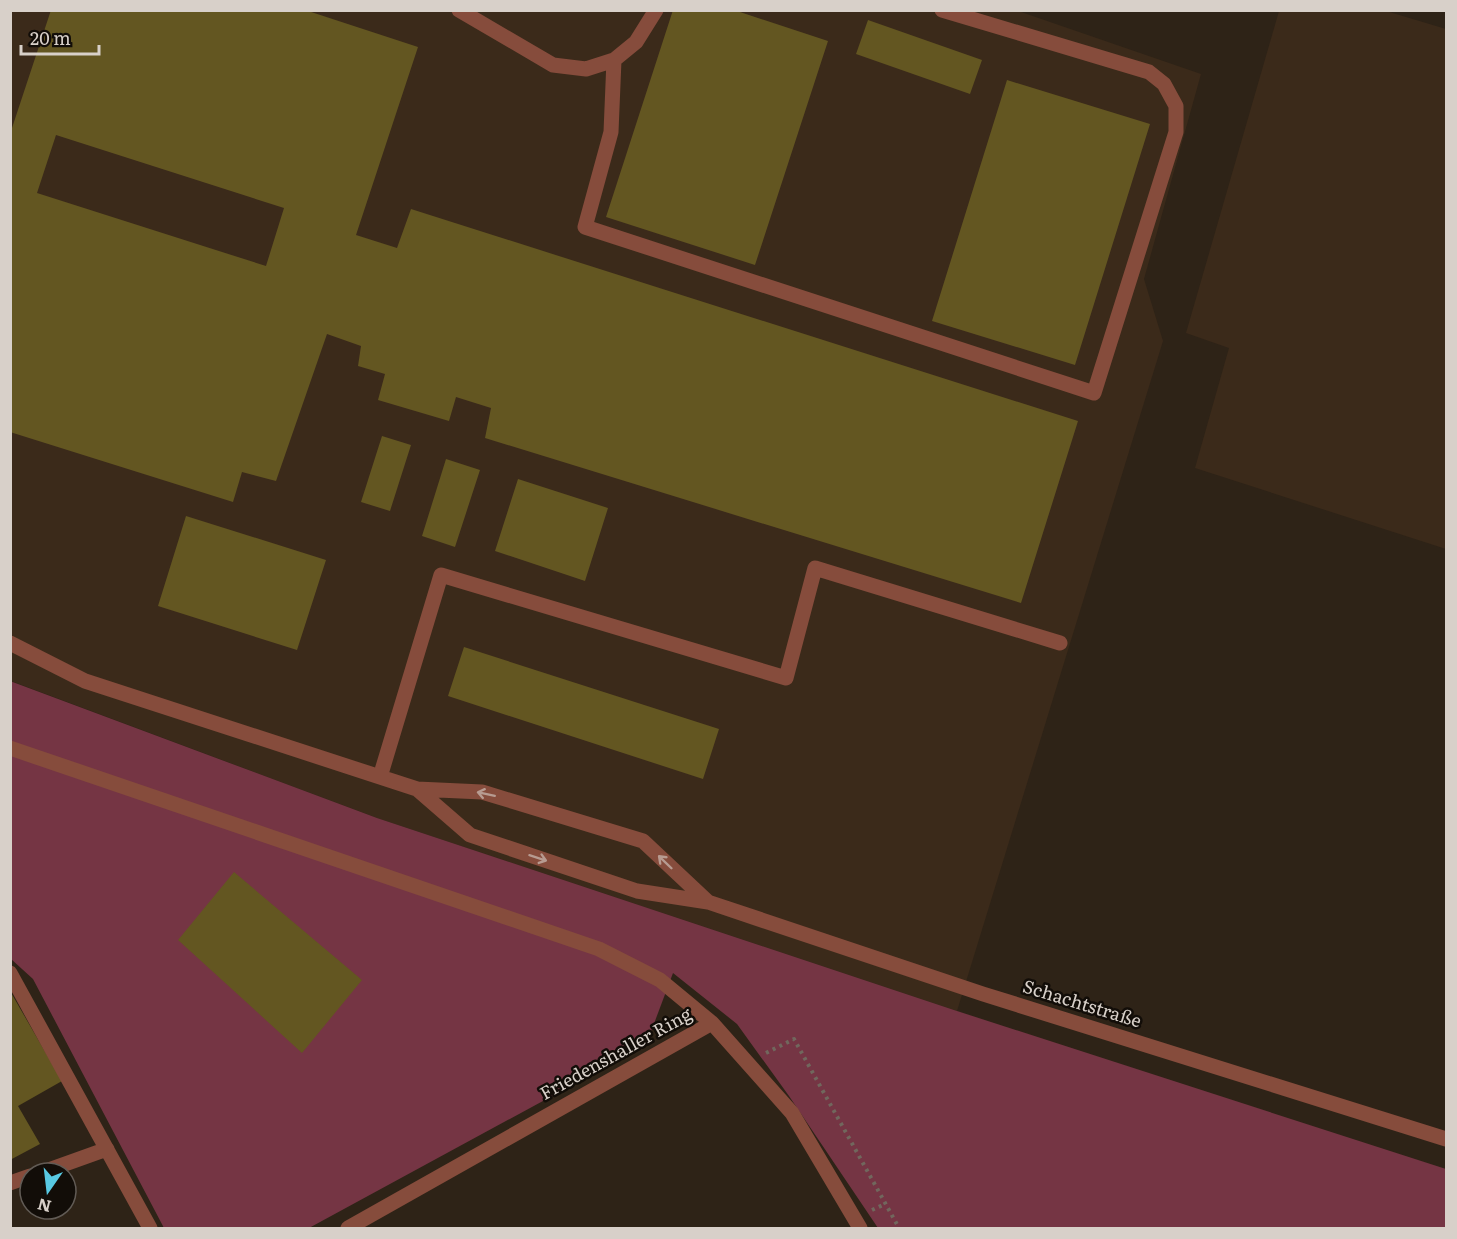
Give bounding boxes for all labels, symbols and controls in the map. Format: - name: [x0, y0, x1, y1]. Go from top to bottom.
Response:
- scale bar: [21, 18, 99, 56]
- text: 20 m: [30, 24, 71, 51]
- one-way arrow: [476, 788, 496, 799]
- one-way arrow: [528, 853, 547, 864]
- one-way arrow: [658, 854, 673, 869]
- street label: Schachtstraße: [1020, 972, 1145, 1033]
- street label: Friedenshaller Ring: [534, 999, 697, 1106]
- north arrow: [18, 1161, 78, 1221]
- text: N: [35, 1193, 54, 1220]

